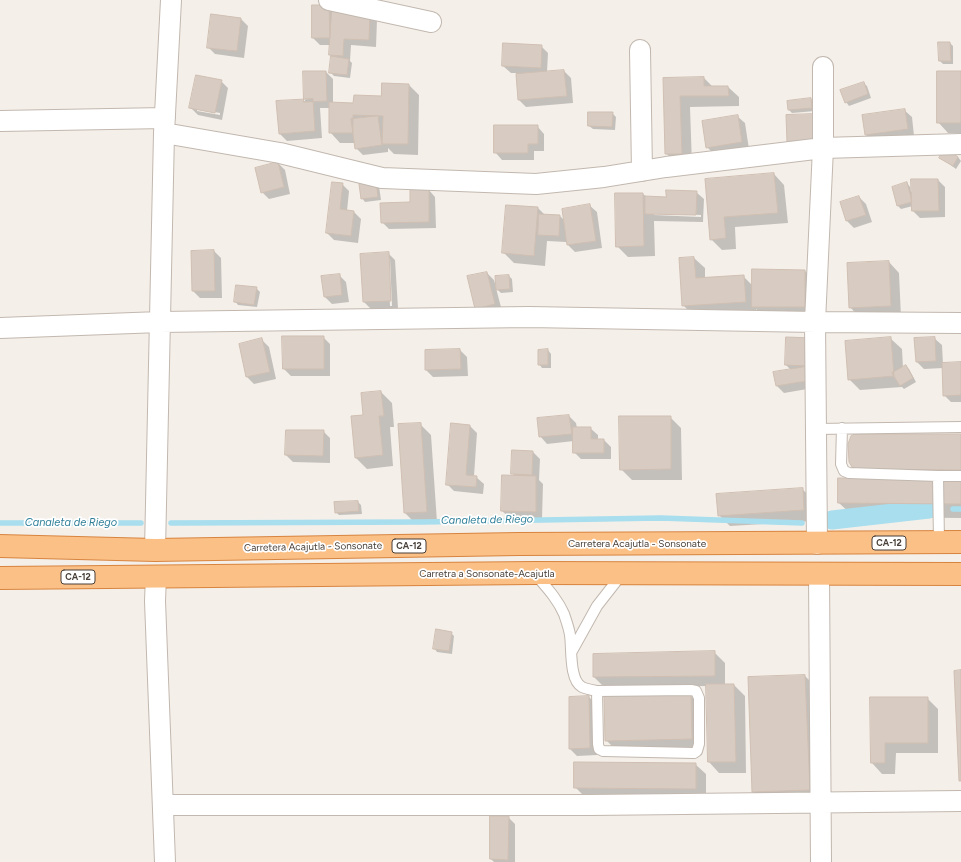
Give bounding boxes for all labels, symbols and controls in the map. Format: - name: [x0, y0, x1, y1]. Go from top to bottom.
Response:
- water label: Canaleta de Riego: [441, 513, 533, 527]
- water label: Canaleta de Riego: [25, 516, 117, 530]
- road number: CA-12: [872, 536, 906, 550]
- street label: Carretera Acajutla - Sonsonate: [568, 538, 706, 550]
- road number: CA-12: [392, 539, 426, 553]
- street label: Carretera Acajutla - Sonsonate: [244, 540, 382, 554]
- street label: Carretra a Sonsonate-Acajutla: [419, 568, 555, 580]
- road number: CA-12: [61, 570, 95, 584]

